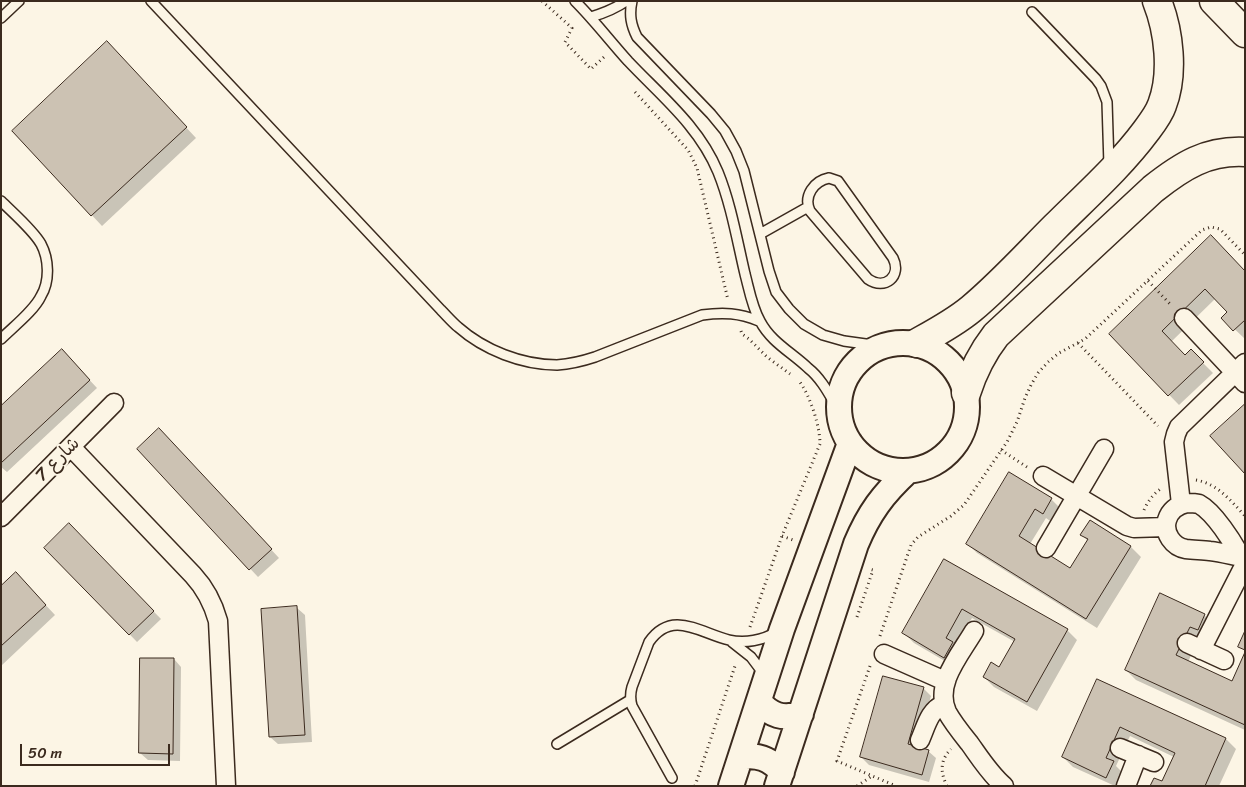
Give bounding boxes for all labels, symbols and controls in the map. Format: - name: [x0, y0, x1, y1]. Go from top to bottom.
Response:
- street label: شارع 7: [31, 433, 85, 487]
- scale bar: [22, 734, 172, 766]
- text: 50 m: [28, 740, 62, 766]

